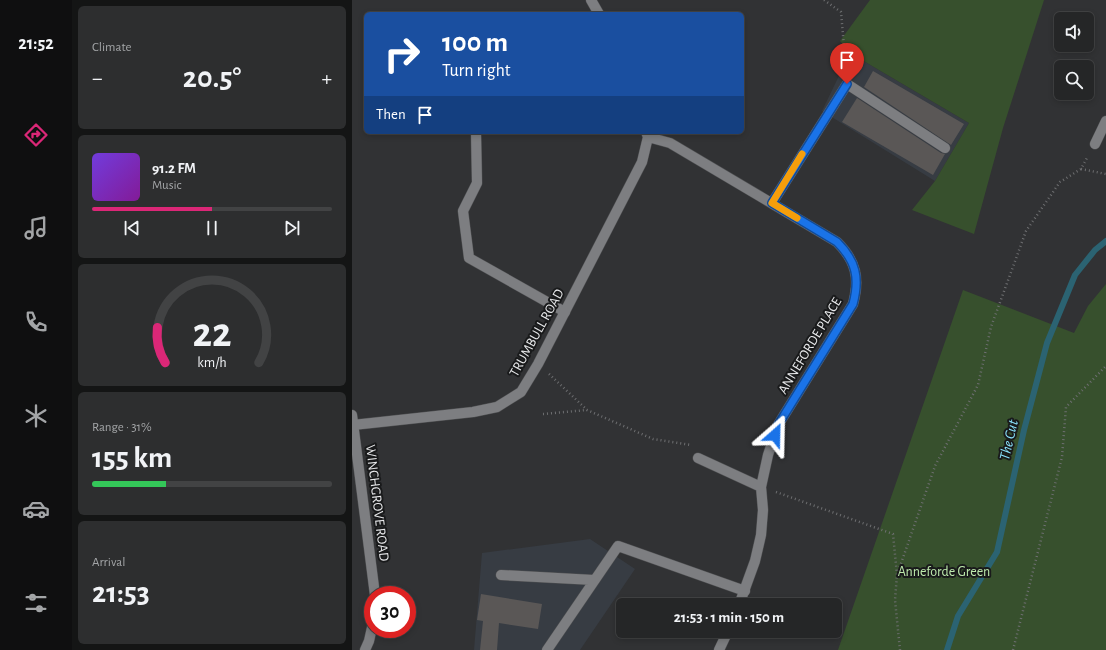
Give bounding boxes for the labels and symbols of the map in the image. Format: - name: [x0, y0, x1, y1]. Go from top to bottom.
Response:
- pin: [830, 43, 864, 84]
- street label: TRUMBULL ROAD: [507, 287, 567, 379]
- street label: ANNEFORDE PLACE: [776, 295, 844, 397]
- position arrow: [754, 414, 796, 456]
- water label: The Cut: [997, 418, 1021, 462]
- street label: WINCHGROVE ROAD: [363, 444, 391, 562]
- park label: Anneforde Green: [898, 565, 990, 579]
- speed limit sign: 30: [364, 586, 416, 638]

